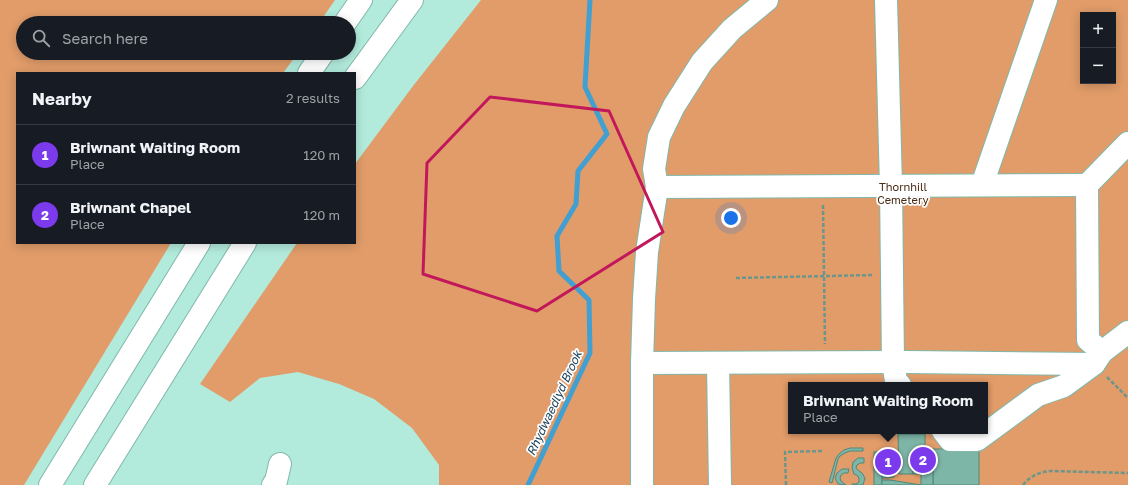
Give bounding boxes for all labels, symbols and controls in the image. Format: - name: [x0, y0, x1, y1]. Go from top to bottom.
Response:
- map controls: [1080, 12, 1116, 84]
- button: +: [1080, 12, 1116, 48]
- search box: [16, 16, 356, 60]
- icon: search: [30, 27, 52, 49]
- text: Search here: [62, 29, 148, 47]
- button: −: [1080, 48, 1116, 84]
- text: Nearby: [32, 88, 92, 109]
- text: 2 results: [286, 90, 340, 106]
- text: Briwnant Waiting Room: [70, 138, 240, 156]
- text: 1: [42, 147, 48, 163]
- text: 120 m: [303, 147, 340, 163]
- text: Place: [70, 156, 105, 172]
- park label: Thornhill Cemetery: [877, 180, 929, 206]
- text: Briwnant Chapel: [70, 198, 191, 216]
- text: 2: [41, 207, 49, 223]
- text: 120 m: [303, 207, 340, 223]
- your location: [721, 208, 741, 228]
- text: Place: [70, 216, 105, 232]
- water label: Rhydwaedlyd Brook: [523, 347, 585, 458]
- popup: [788, 382, 988, 434]
- text: Briwnant Waiting Room: [803, 391, 973, 409]
- text: Place: [803, 409, 838, 425]
- pin: 2: [910, 445, 936, 475]
- pin: 1: [875, 447, 901, 477]

